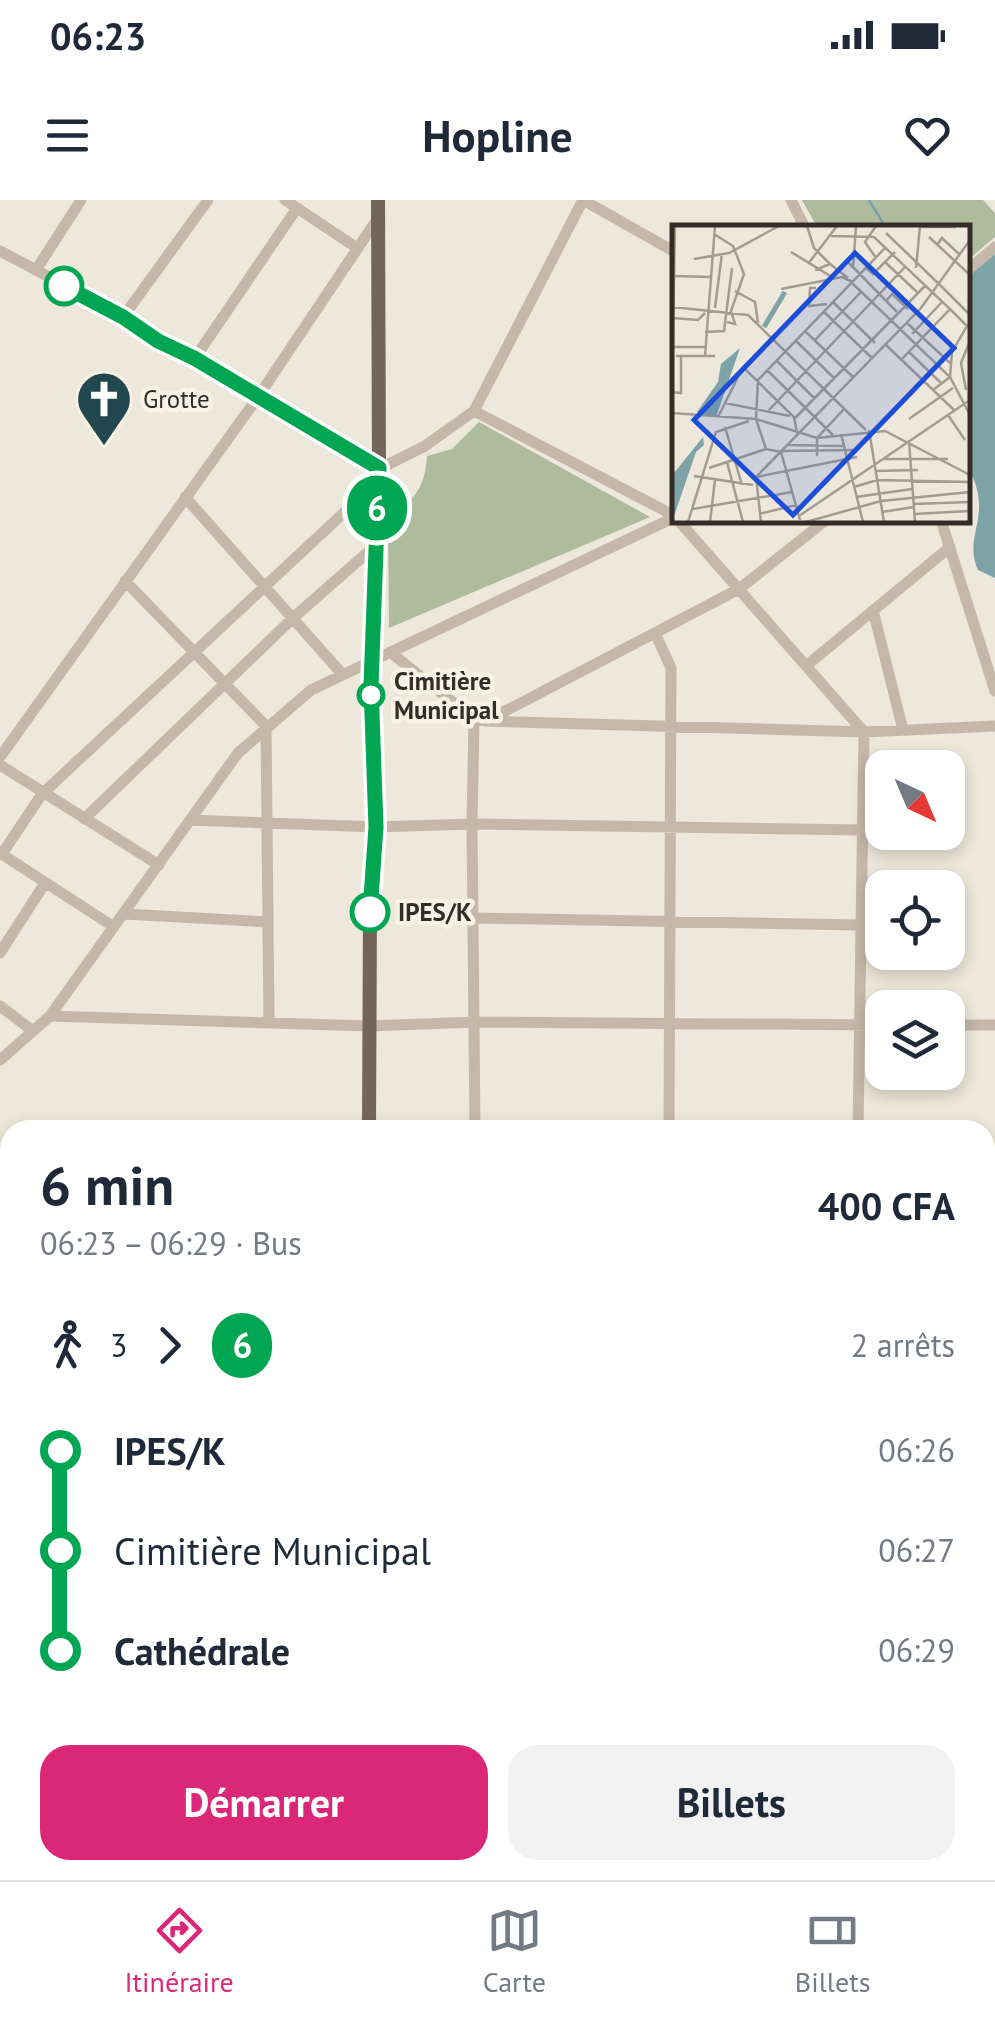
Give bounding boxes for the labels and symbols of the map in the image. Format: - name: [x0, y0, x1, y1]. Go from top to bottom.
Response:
- inset map: [672, 225, 970, 522]
- unlabelled marker: [45, 267, 83, 305]
- church icon: Grotte: [74, 369, 134, 448]
- place label: Grotte: [143, 383, 210, 415]
- line badge: 6: [344, 476, 410, 540]
- place label: Cimitière Municipal: [394, 665, 499, 726]
- marker: Cimitière Municipal: [358, 682, 384, 708]
- north arrow: [865, 750, 965, 850]
- marker: IPES/K: [351, 893, 389, 931]
- place label: IPES/K: [398, 896, 472, 928]

